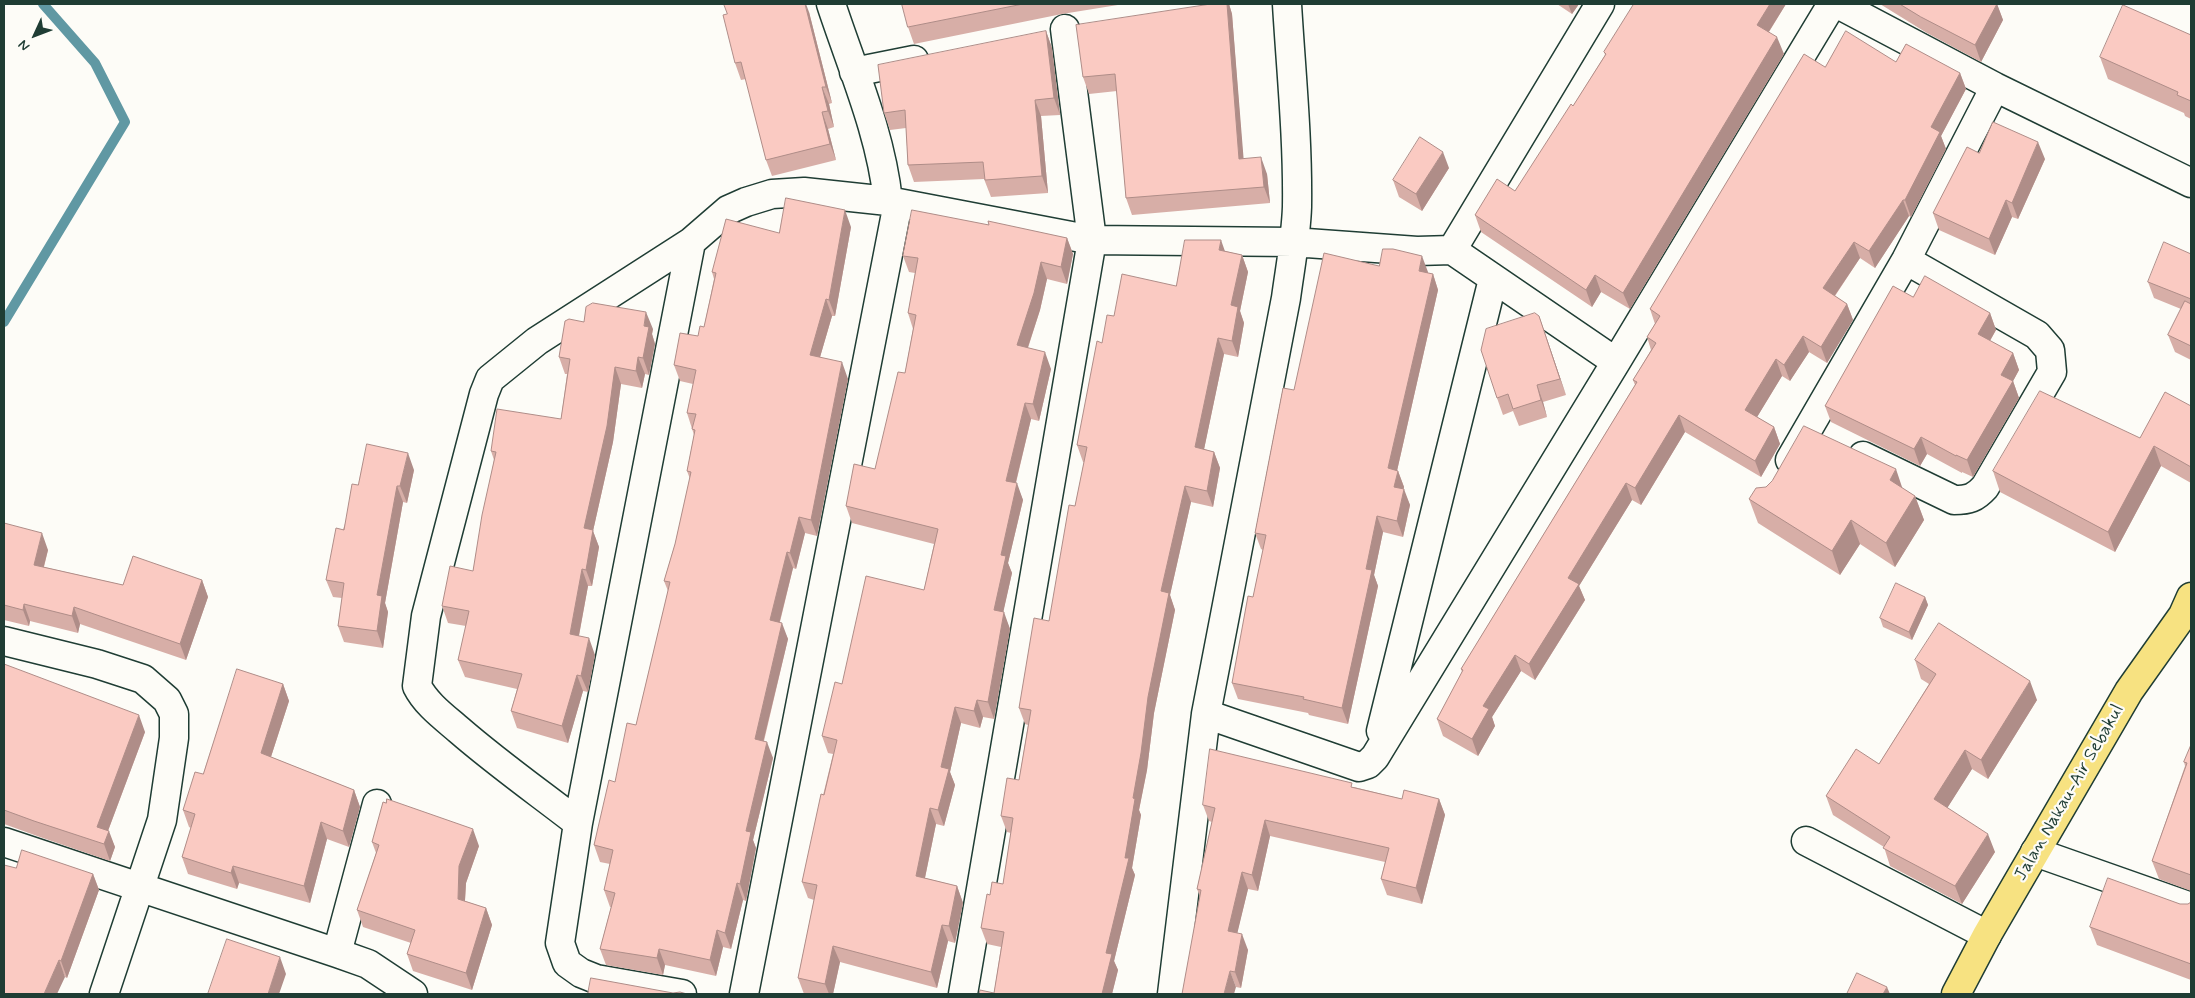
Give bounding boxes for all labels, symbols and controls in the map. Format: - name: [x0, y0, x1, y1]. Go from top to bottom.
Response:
- north arrow: [10, 10, 60, 60]
- text: N: [14, 36, 34, 55]
- street label: Jalan Nakau-Air Sebakul: [2011, 701, 2129, 885]

